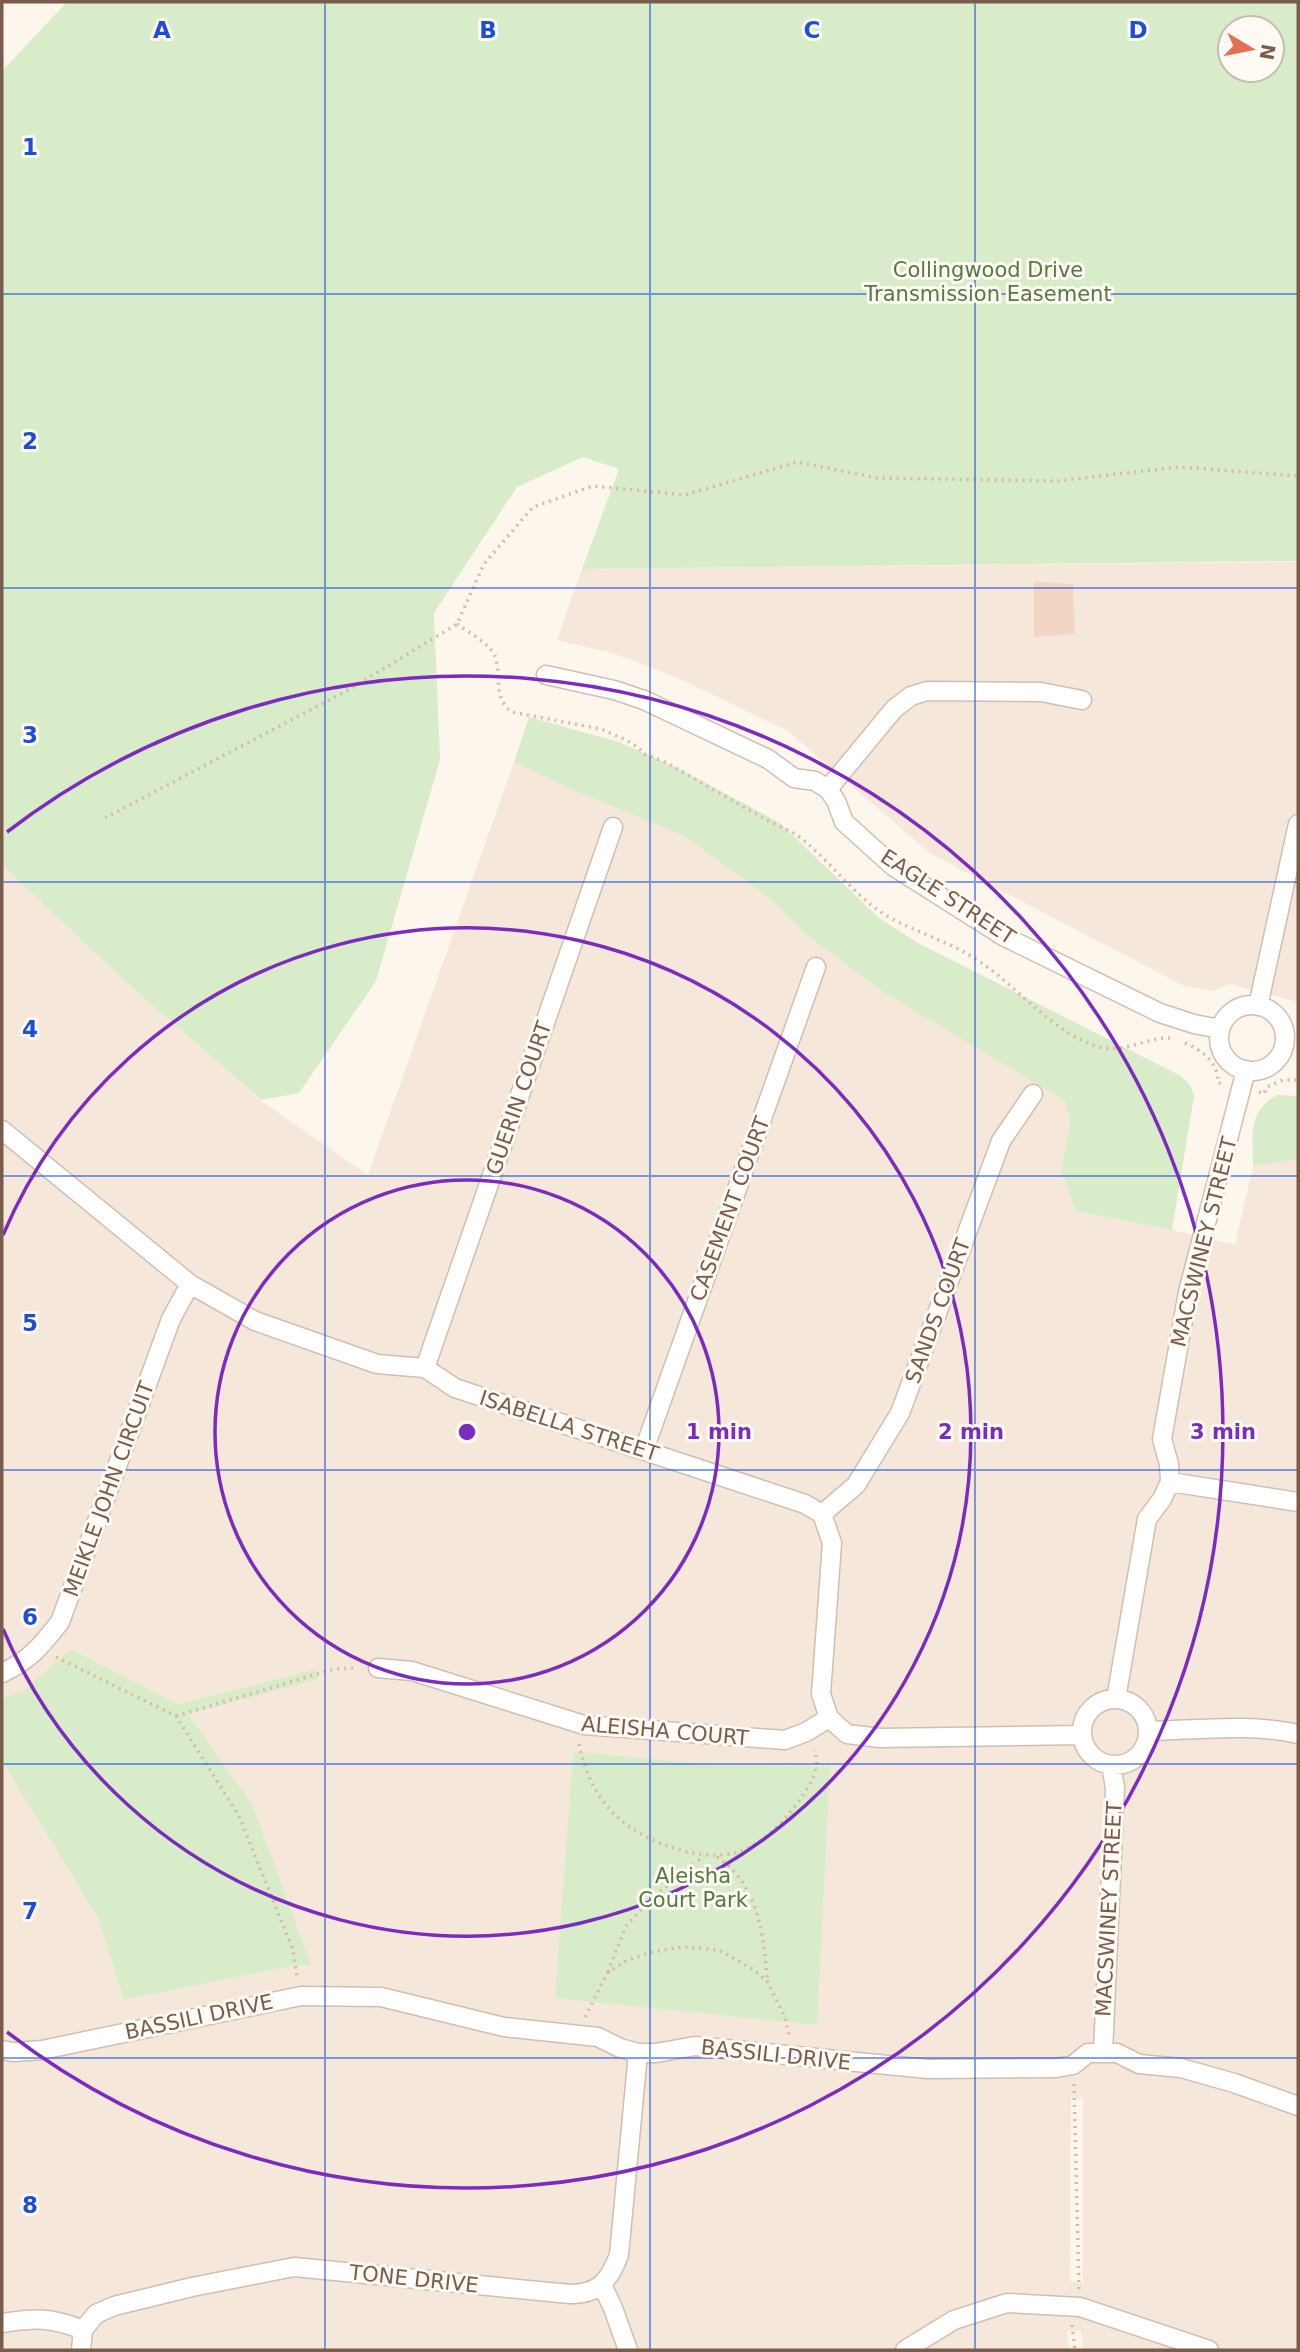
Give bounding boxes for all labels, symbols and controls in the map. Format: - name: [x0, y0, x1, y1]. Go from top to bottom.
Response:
- north arrow: [1216, 14, 1286, 84]
- text: A: [153, 17, 171, 43]
- text: B: [479, 17, 497, 43]
- text: C: [804, 17, 820, 43]
- text: D: [1128, 17, 1148, 43]
- text: N: [1256, 42, 1280, 62]
- text: 1: [22, 134, 38, 160]
- park label: Collingwood Drive Transmission Easement: [863, 258, 1112, 306]
- text: 2: [22, 428, 38, 454]
- text: 3: [22, 722, 38, 748]
- street label: EAGLE STREET: [876, 845, 1020, 949]
- text: 4: [22, 1016, 38, 1042]
- street label: GUERIN COURT: [482, 1018, 557, 1178]
- street label: CASEMENT COURT: [685, 1113, 775, 1305]
- street label: MACSWINEY STREET: [1166, 1134, 1242, 1350]
- street label: SANDS COURT: [901, 1235, 975, 1387]
- text: 5: [22, 1310, 38, 1336]
- street label: MEIKLE JOHN CIRCUIT: [59, 1378, 159, 1600]
- street label: ISABELLA STREET: [476, 1386, 662, 1466]
- centre of rings: [455, 1420, 479, 1444]
- text: 1 min: [686, 1420, 752, 1444]
- text: 2 min: [938, 1420, 1004, 1444]
- text: 3 min: [1190, 1420, 1256, 1444]
- text: 6: [22, 1604, 38, 1630]
- street label: ALEISHA COURT: [580, 1712, 750, 1750]
- street label: MACSWINEY STREET: [1091, 1801, 1127, 2017]
- park label: Aleisha Court Park: [638, 1864, 749, 1912]
- text: 7: [22, 1898, 38, 1924]
- street label: BASSILI DRIVE: [123, 1990, 275, 2044]
- street label: BASSILI DRIVE: [700, 2035, 852, 2075]
- text: 8: [22, 2192, 38, 2218]
- street label: TONE DRIVE: [347, 2260, 480, 2298]

